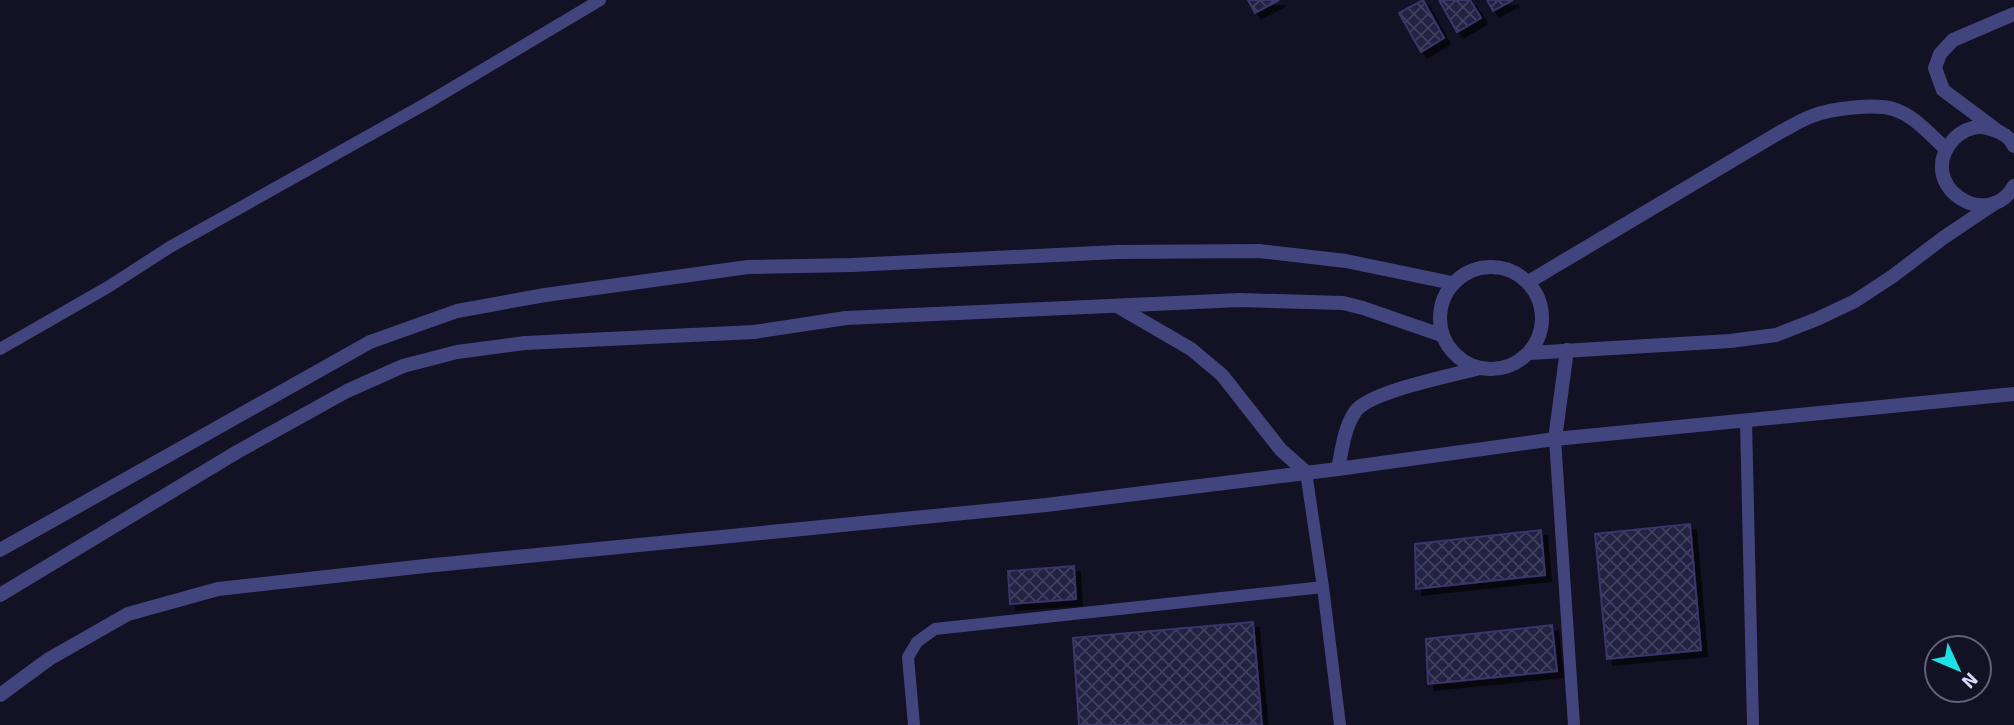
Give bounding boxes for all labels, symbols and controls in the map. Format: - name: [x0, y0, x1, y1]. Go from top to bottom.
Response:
- north arrow: [1923, 634, 1993, 704]
- text: N: [1956, 667, 1983, 693]

